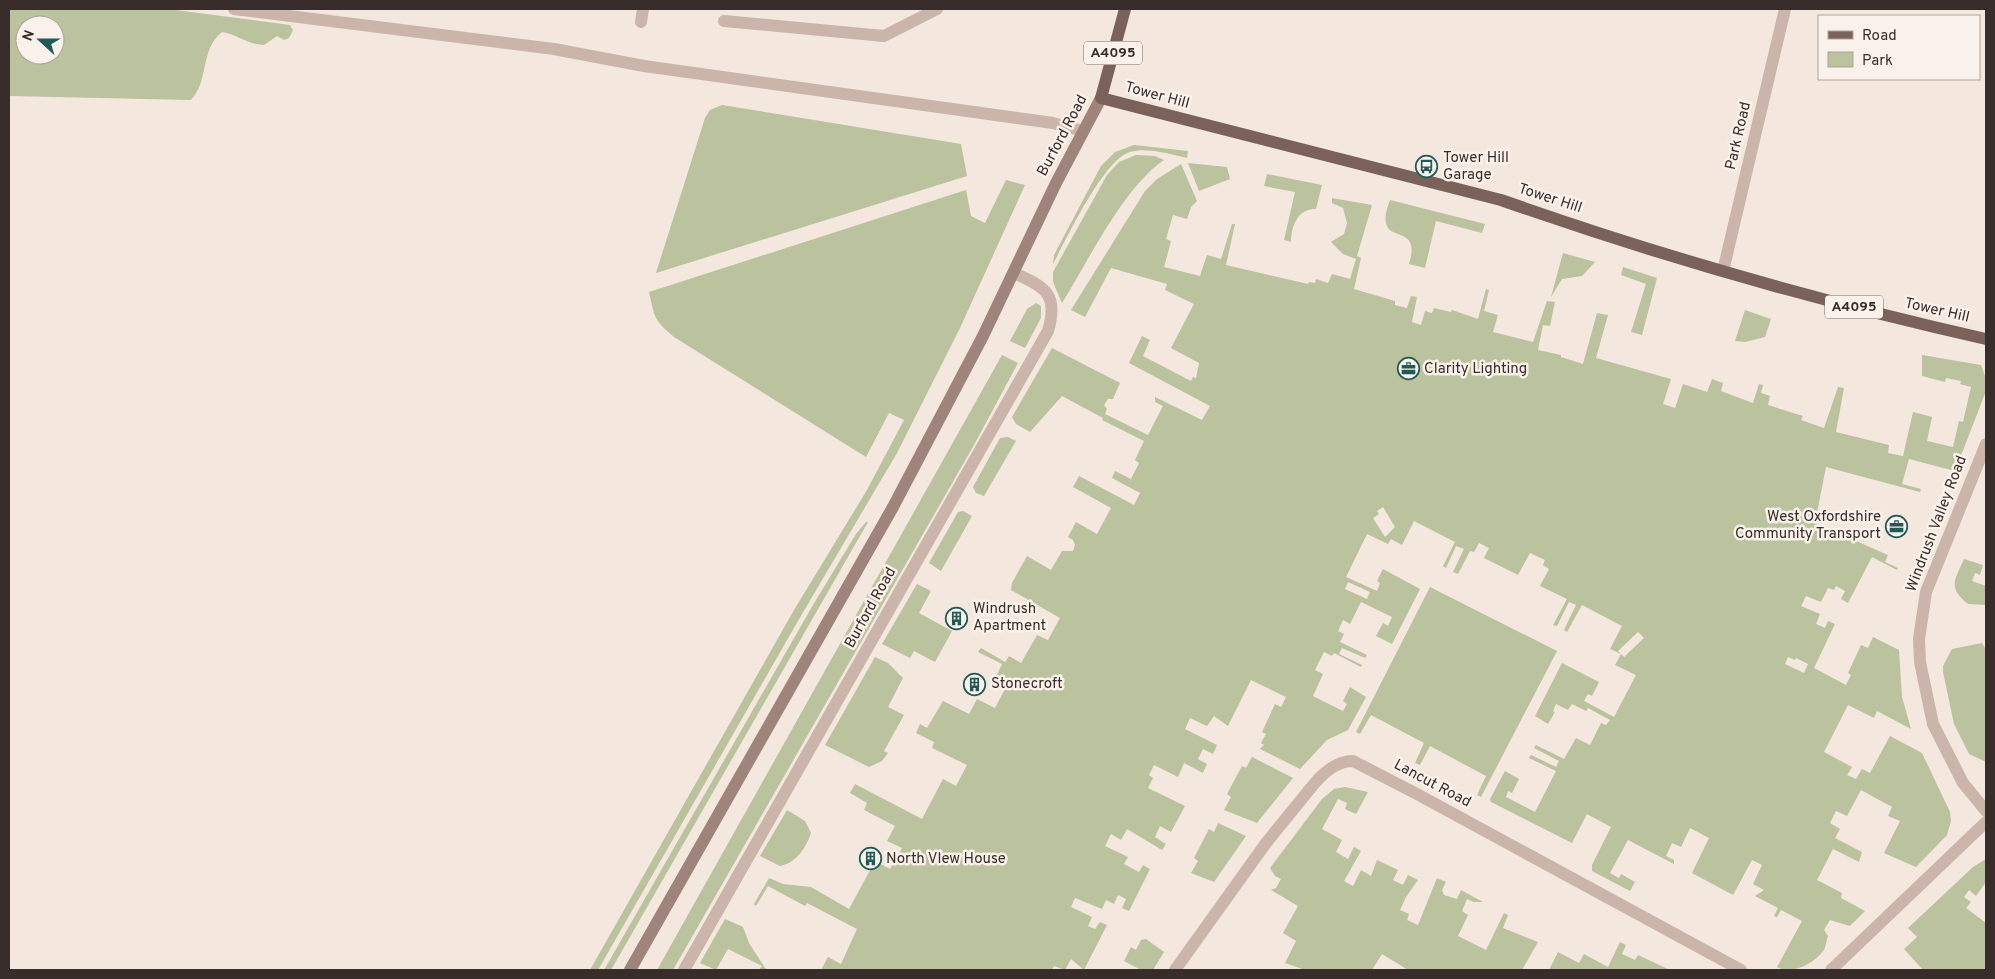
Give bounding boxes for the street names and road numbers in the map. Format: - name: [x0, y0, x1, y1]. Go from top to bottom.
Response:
- road number: A4095: [1084, 42, 1142, 64]
- street label: Tower Hill: [1123, 78, 1191, 114]
- street label: Burford Road: [1034, 92, 1092, 180]
- street label: Park Road: [1722, 100, 1756, 172]
- street label: Tower Hill: [1516, 180, 1584, 218]
- street label: Tower Hill: [1903, 294, 1971, 328]
- road number: A4095: [1825, 296, 1883, 318]
- street label: Windrush Valley Road: [1902, 453, 1972, 595]
- street label: Burford Road: [841, 564, 901, 652]
- street label: Lancut Road: [1390, 756, 1474, 812]

